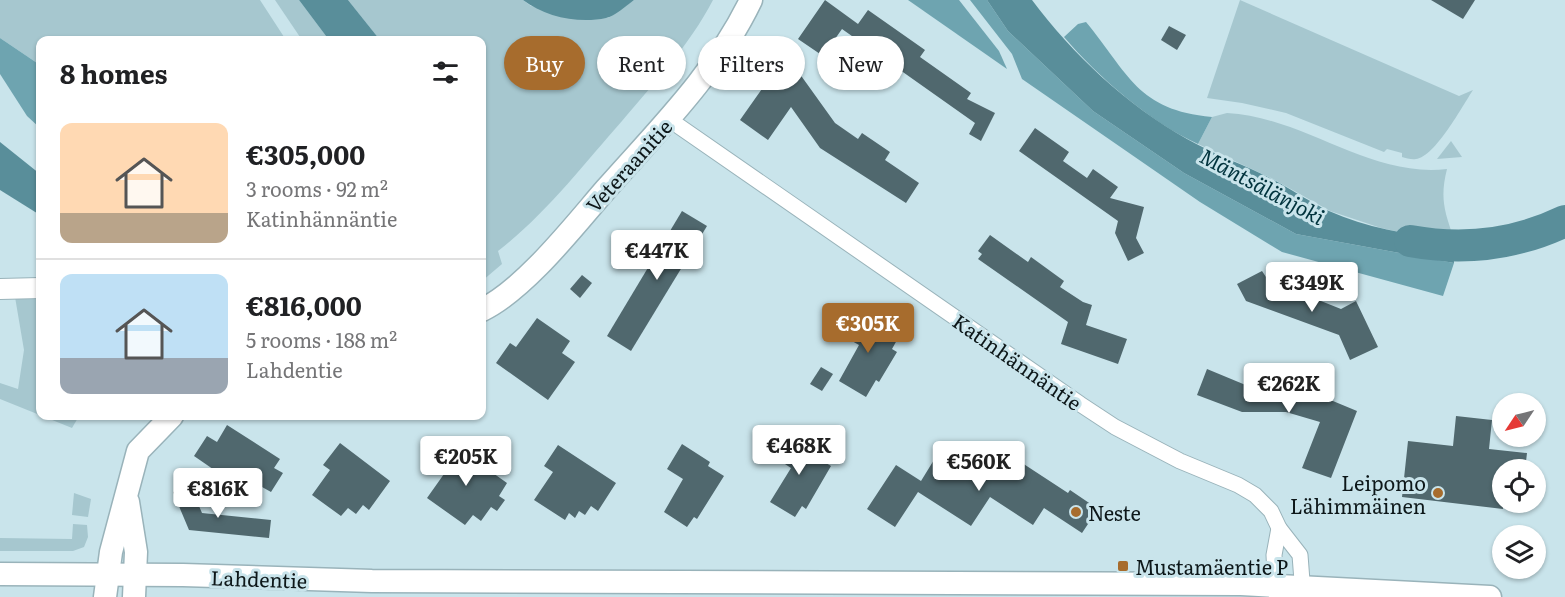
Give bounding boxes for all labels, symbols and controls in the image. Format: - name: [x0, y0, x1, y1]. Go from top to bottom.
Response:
- chip: Buy: [504, 36, 585, 90]
- chip: Rent: [597, 36, 686, 90]
- chip: Filters: [698, 36, 805, 90]
- chip: New: [817, 36, 904, 90]
- text: 8 homes: [60, 53, 168, 92]
- icon: filters: [429, 56, 462, 89]
- street label: Veteraanitie: [578, 112, 678, 218]
- text: €305,000: [246, 134, 365, 173]
- water label: Mäntsälänjoki: [1195, 139, 1332, 231]
- icon: home: [108, 147, 180, 219]
- text: 3 rooms · 92 m²: [246, 173, 388, 203]
- text: Katinhännäntie: [246, 203, 397, 233]
- pin: €447K: [615, 230, 699, 281]
- text: €447K: [625, 234, 689, 264]
- pin: €349K: [1270, 262, 1354, 313]
- text: €349K: [1280, 266, 1344, 296]
- text: €816,000: [246, 285, 362, 324]
- icon: home: [108, 298, 180, 370]
- pin: €305K: [826, 303, 910, 354]
- street label: Katinhännäntie: [947, 305, 1089, 417]
- text: €305K: [836, 307, 900, 337]
- text: 5 rooms · 188 m²: [246, 324, 397, 354]
- text: Lahdentie: [246, 354, 343, 384]
- pin: €262K: [1247, 363, 1331, 414]
- text: €262K: [1258, 367, 1320, 397]
- north arrow: [1492, 393, 1546, 447]
- map controls: [1492, 393, 1546, 579]
- pin: €468K: [757, 425, 841, 476]
- text: €468K: [766, 429, 832, 459]
- pin: €205K: [424, 436, 508, 487]
- text: €205K: [434, 440, 498, 470]
- pin: €560K: [937, 441, 1021, 492]
- text: €560K: [947, 445, 1011, 475]
- button: locate: [1492, 459, 1546, 513]
- place label: Leipomo Lähimmäinen: [1290, 467, 1426, 520]
- pin: €816K: [176, 468, 260, 519]
- text: €816K: [187, 472, 249, 502]
- marker: Leipomo Lähimmäinen: [1431, 486, 1445, 500]
- place label: Neste: [1088, 497, 1141, 527]
- marker: Neste: [1069, 505, 1083, 519]
- button: layers: [1492, 525, 1546, 579]
- place label: Mustamäentie P: [1135, 551, 1288, 581]
- marker: Mustamäentie P: [1116, 559, 1130, 573]
- street label: Lahdentie: [210, 561, 308, 595]

